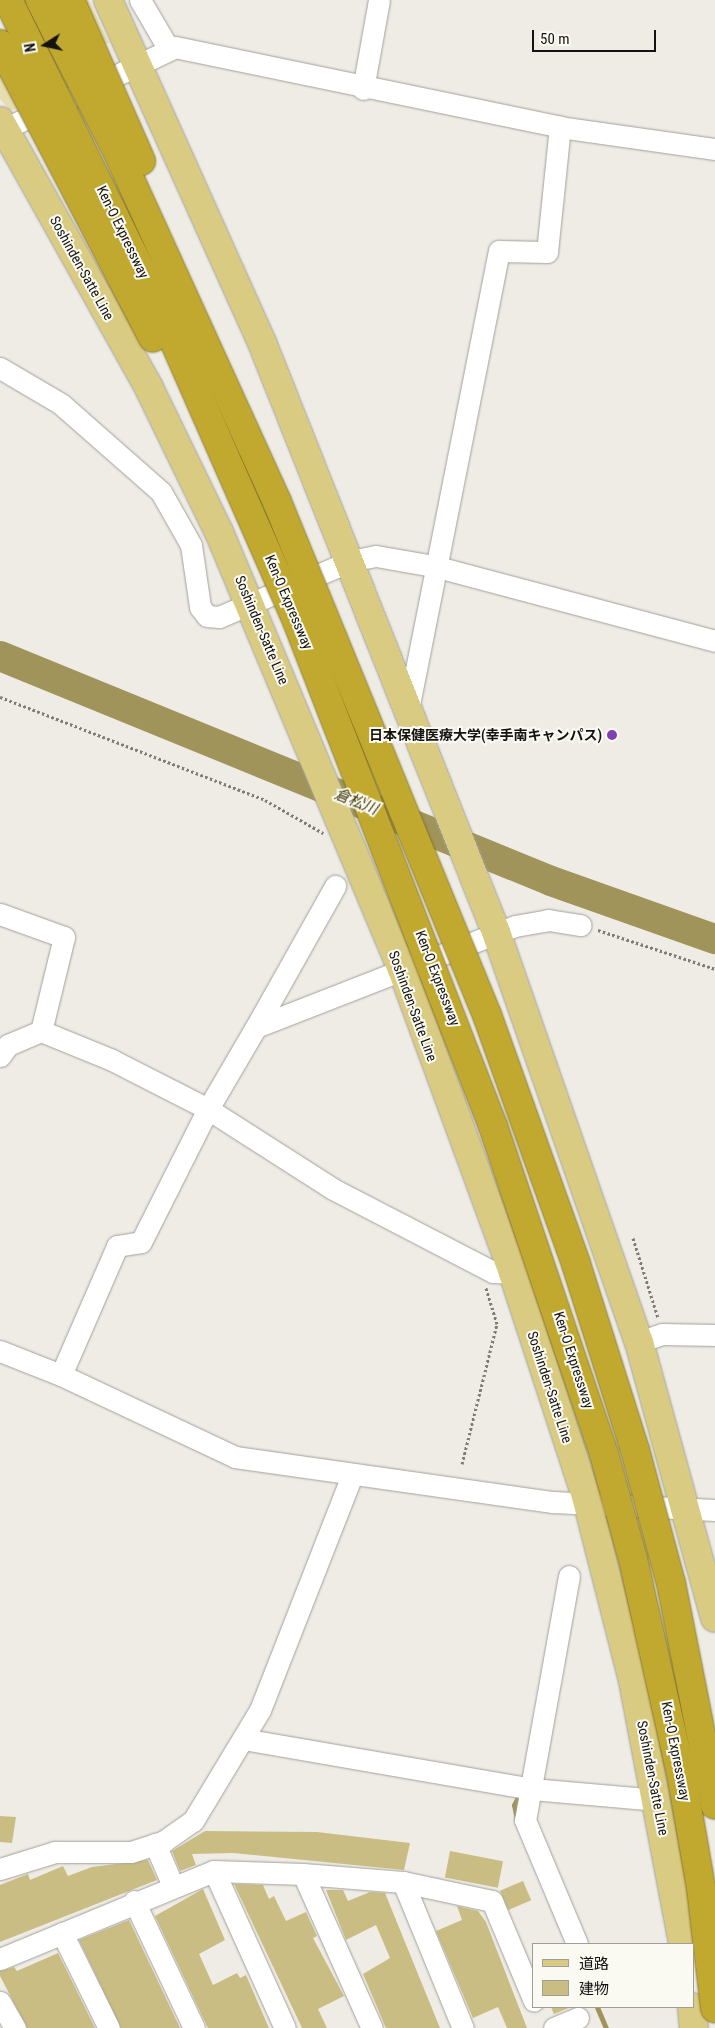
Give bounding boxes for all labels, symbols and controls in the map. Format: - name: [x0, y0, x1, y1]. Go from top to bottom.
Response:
- north arrow: [20, 20, 70, 70]
- scale bar: [535, 20, 659, 52]
- text: 50 m: [540, 30, 570, 48]
- text: N: [22, 42, 39, 53]
- street label: Ken-O Expressway: [93, 183, 153, 281]
- street label: Soshinden-Satte Line: [46, 213, 118, 323]
- street label: Ken-O Expressway: [262, 552, 316, 652]
- street label: Soshinden-Satte Line: [232, 573, 292, 687]
- place label: 日本保健医療大学(幸手南キャンパス): [369, 727, 602, 743]
- marker: 日本保健医療大学(幸手南キャンパス): [606, 729, 618, 741]
- water label: 倉松川: [332, 785, 380, 819]
- street label: Ken-O Expressway: [412, 928, 464, 1028]
- street label: Soshinden-Satte Line: [385, 948, 441, 1064]
- street label: Ken-O Expressway: [550, 1309, 598, 1411]
- street label: Soshinden-Satte Line: [524, 1329, 576, 1445]
- street label: Ken-O Expressway: [658, 1700, 694, 1802]
- street label: Soshinden-Satte Line: [634, 1719, 672, 1837]
- legend: [532, 1943, 695, 2008]
- text: 道路: [579, 1955, 609, 1973]
- text: 建物: [579, 1980, 609, 1998]

